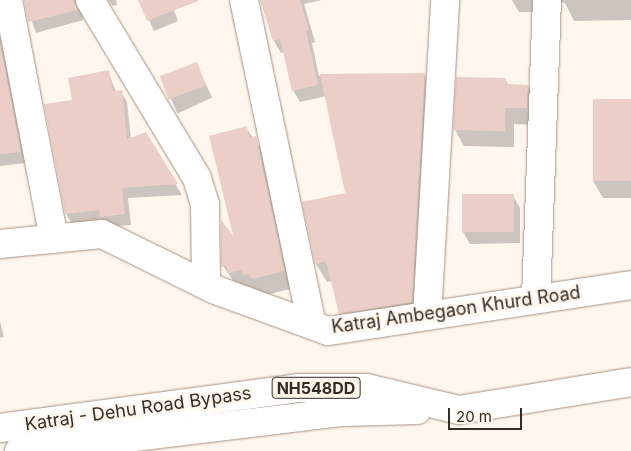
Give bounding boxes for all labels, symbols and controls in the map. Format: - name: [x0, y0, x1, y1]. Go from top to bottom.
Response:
- street label: Katraj Ambegaon Khurd Road: [330, 282, 582, 338]
- road number: NH548DD: [271, 374, 361, 402]
- street label: Katraj - Dehu Road Bypass: [23, 382, 253, 436]
- scale bar: [451, 398, 525, 430]
- text: 20 m: [456, 407, 492, 426]

